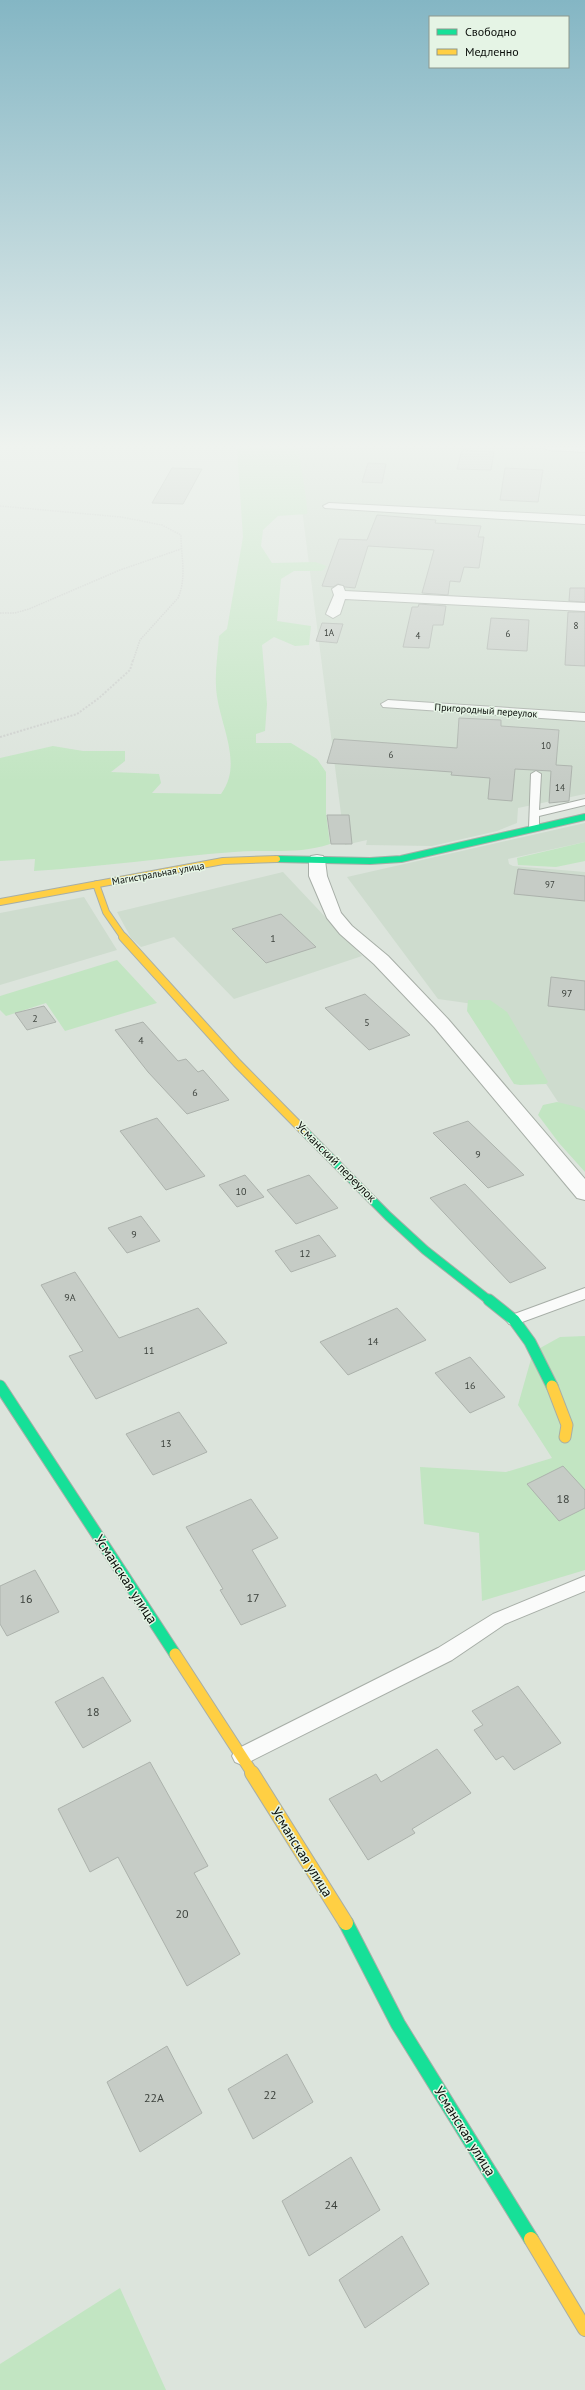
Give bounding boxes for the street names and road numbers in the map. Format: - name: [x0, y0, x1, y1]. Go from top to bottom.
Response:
- street label: Пригородный переулок: [434, 700, 538, 721]
- street label: Магистральная улица: [111, 859, 205, 888]
- street label: Усманский переулок: [293, 1118, 380, 1205]
- street label: Усманская улица: [91, 1531, 162, 1627]
- street label: Усманская улица: [267, 1804, 337, 1900]
- street label: Усманская улица: [430, 2083, 500, 2179]

